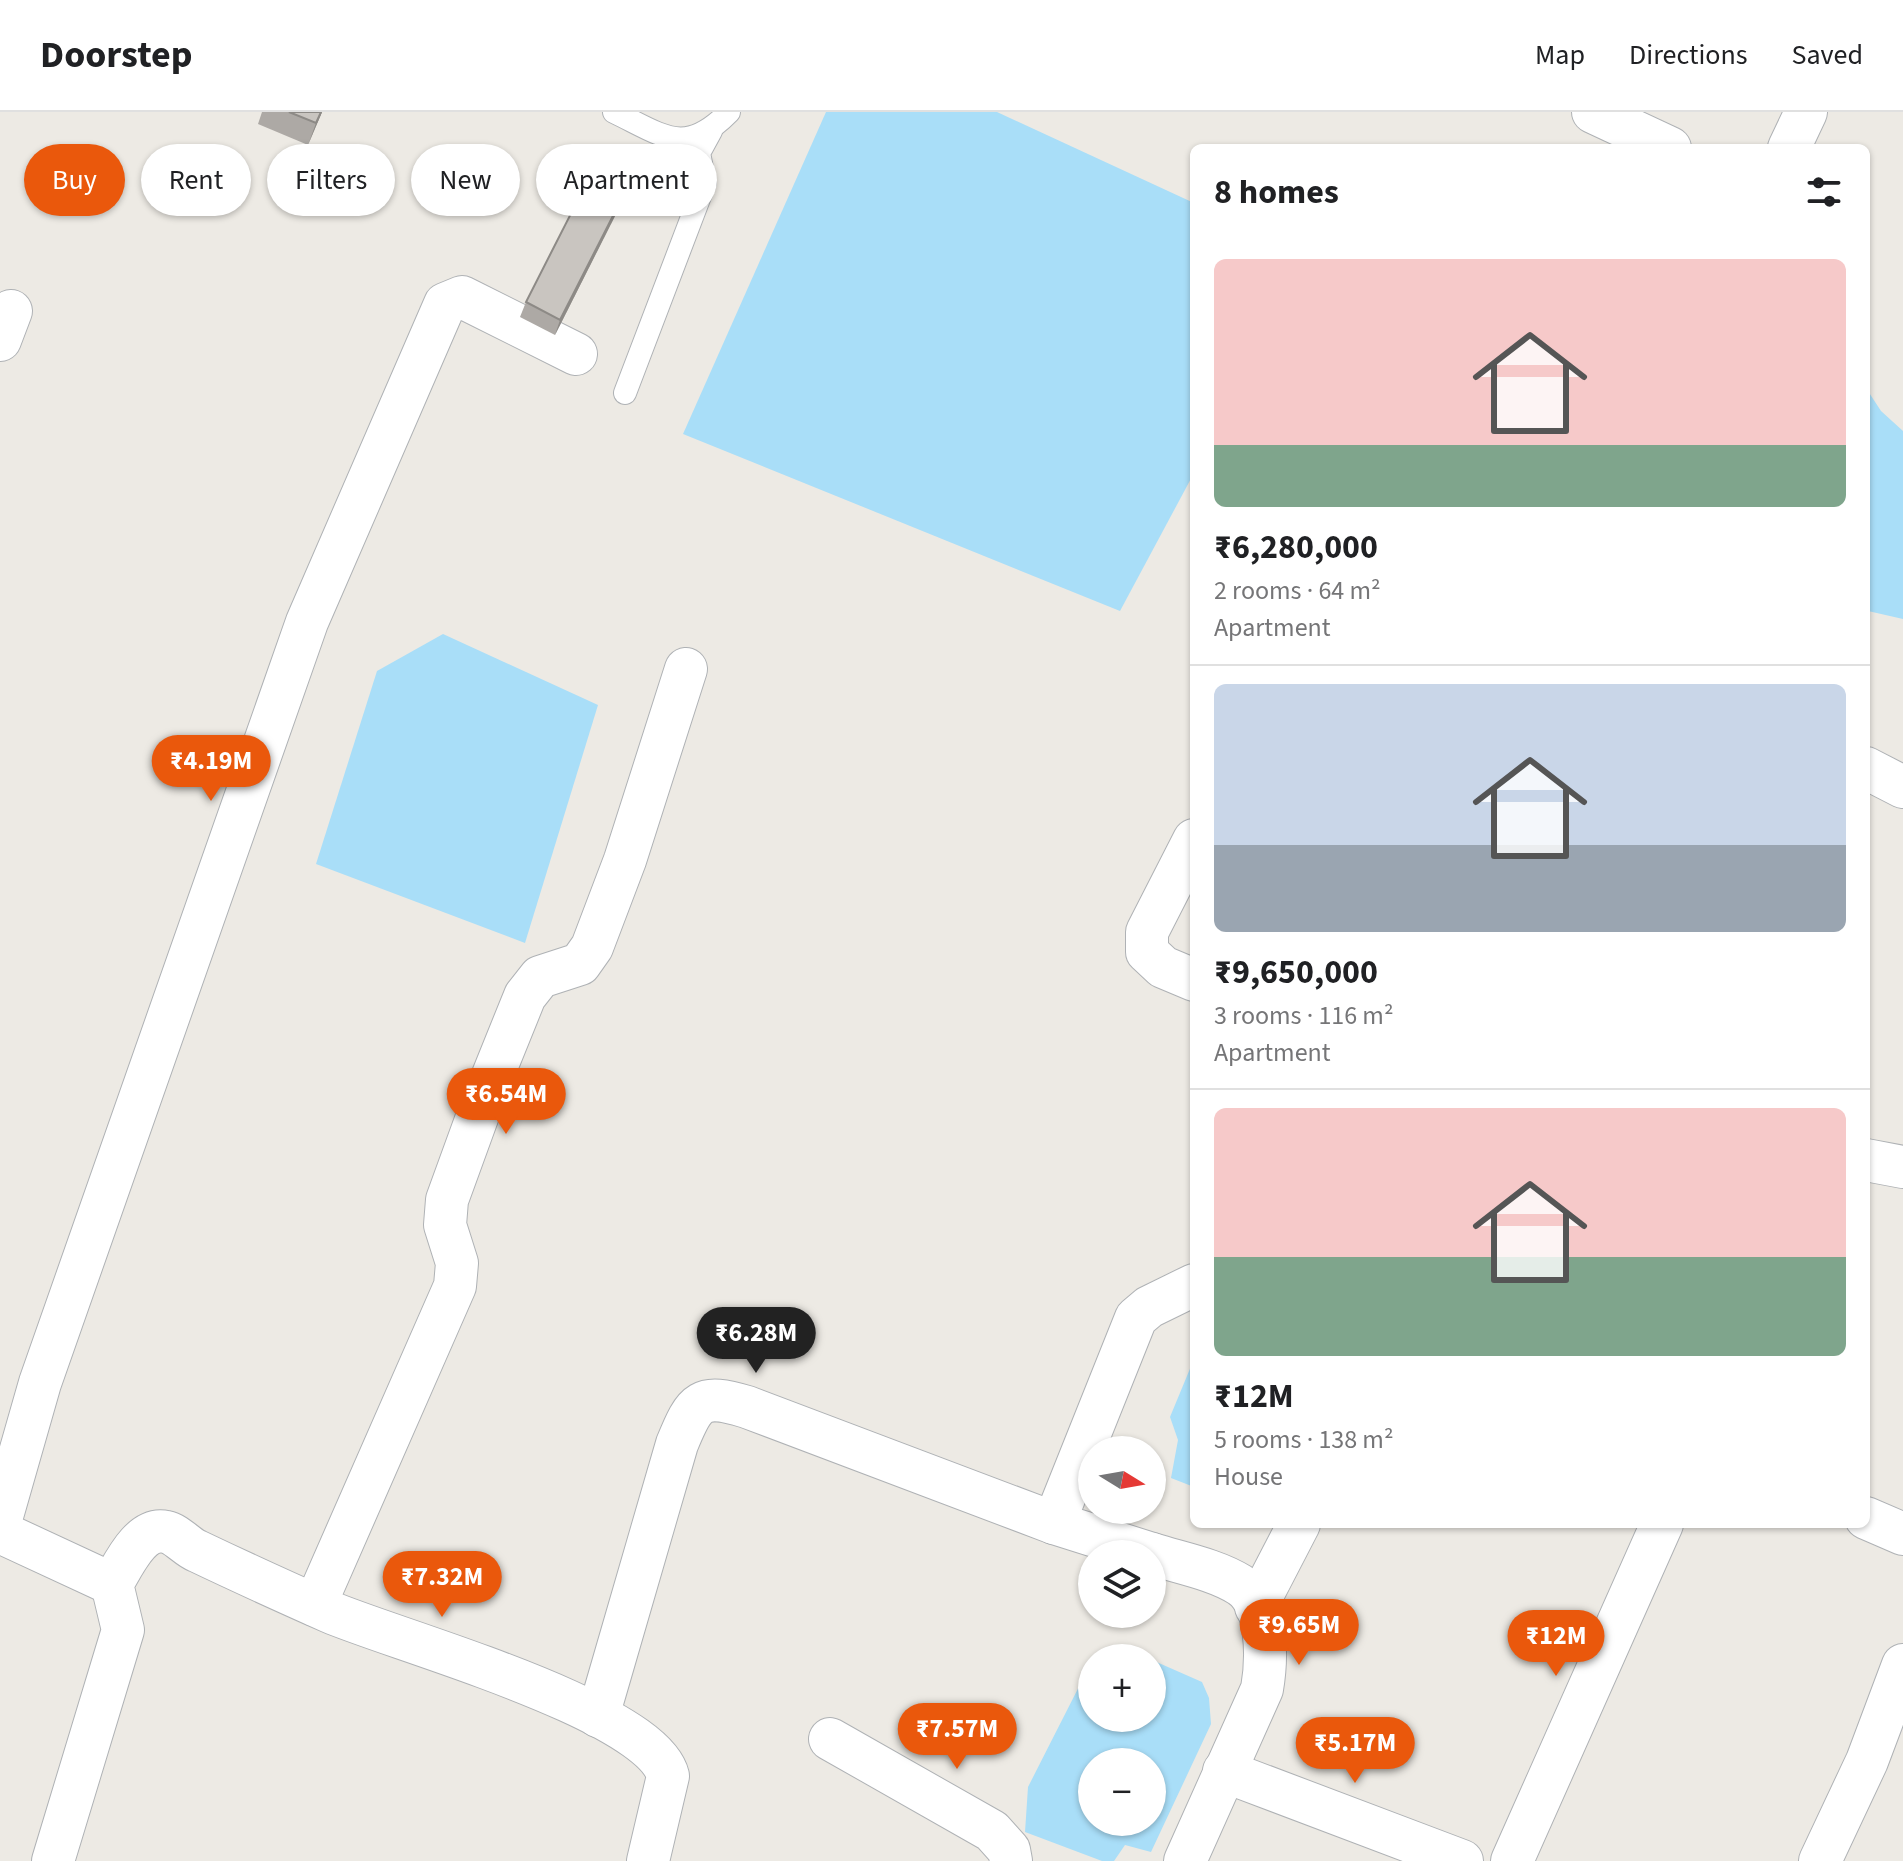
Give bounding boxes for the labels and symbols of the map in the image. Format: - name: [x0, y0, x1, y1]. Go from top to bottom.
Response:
- pin: ₹4.19M: [146, 735, 276, 803]
- pin: ₹6.54M: [441, 1068, 571, 1136]
- pin: ₹6.28M: [691, 1307, 821, 1375]
- north arrow: [1078, 1436, 1166, 1524]
- pin: ₹7.32M: [377, 1551, 507, 1619]
- pin: ₹9.65M: [1234, 1599, 1364, 1667]
- pin: ₹12M: [1509, 1610, 1603, 1678]
- pin: ₹7.57M: [892, 1703, 1022, 1771]
- pin: ₹5.17M: [1290, 1717, 1420, 1785]

